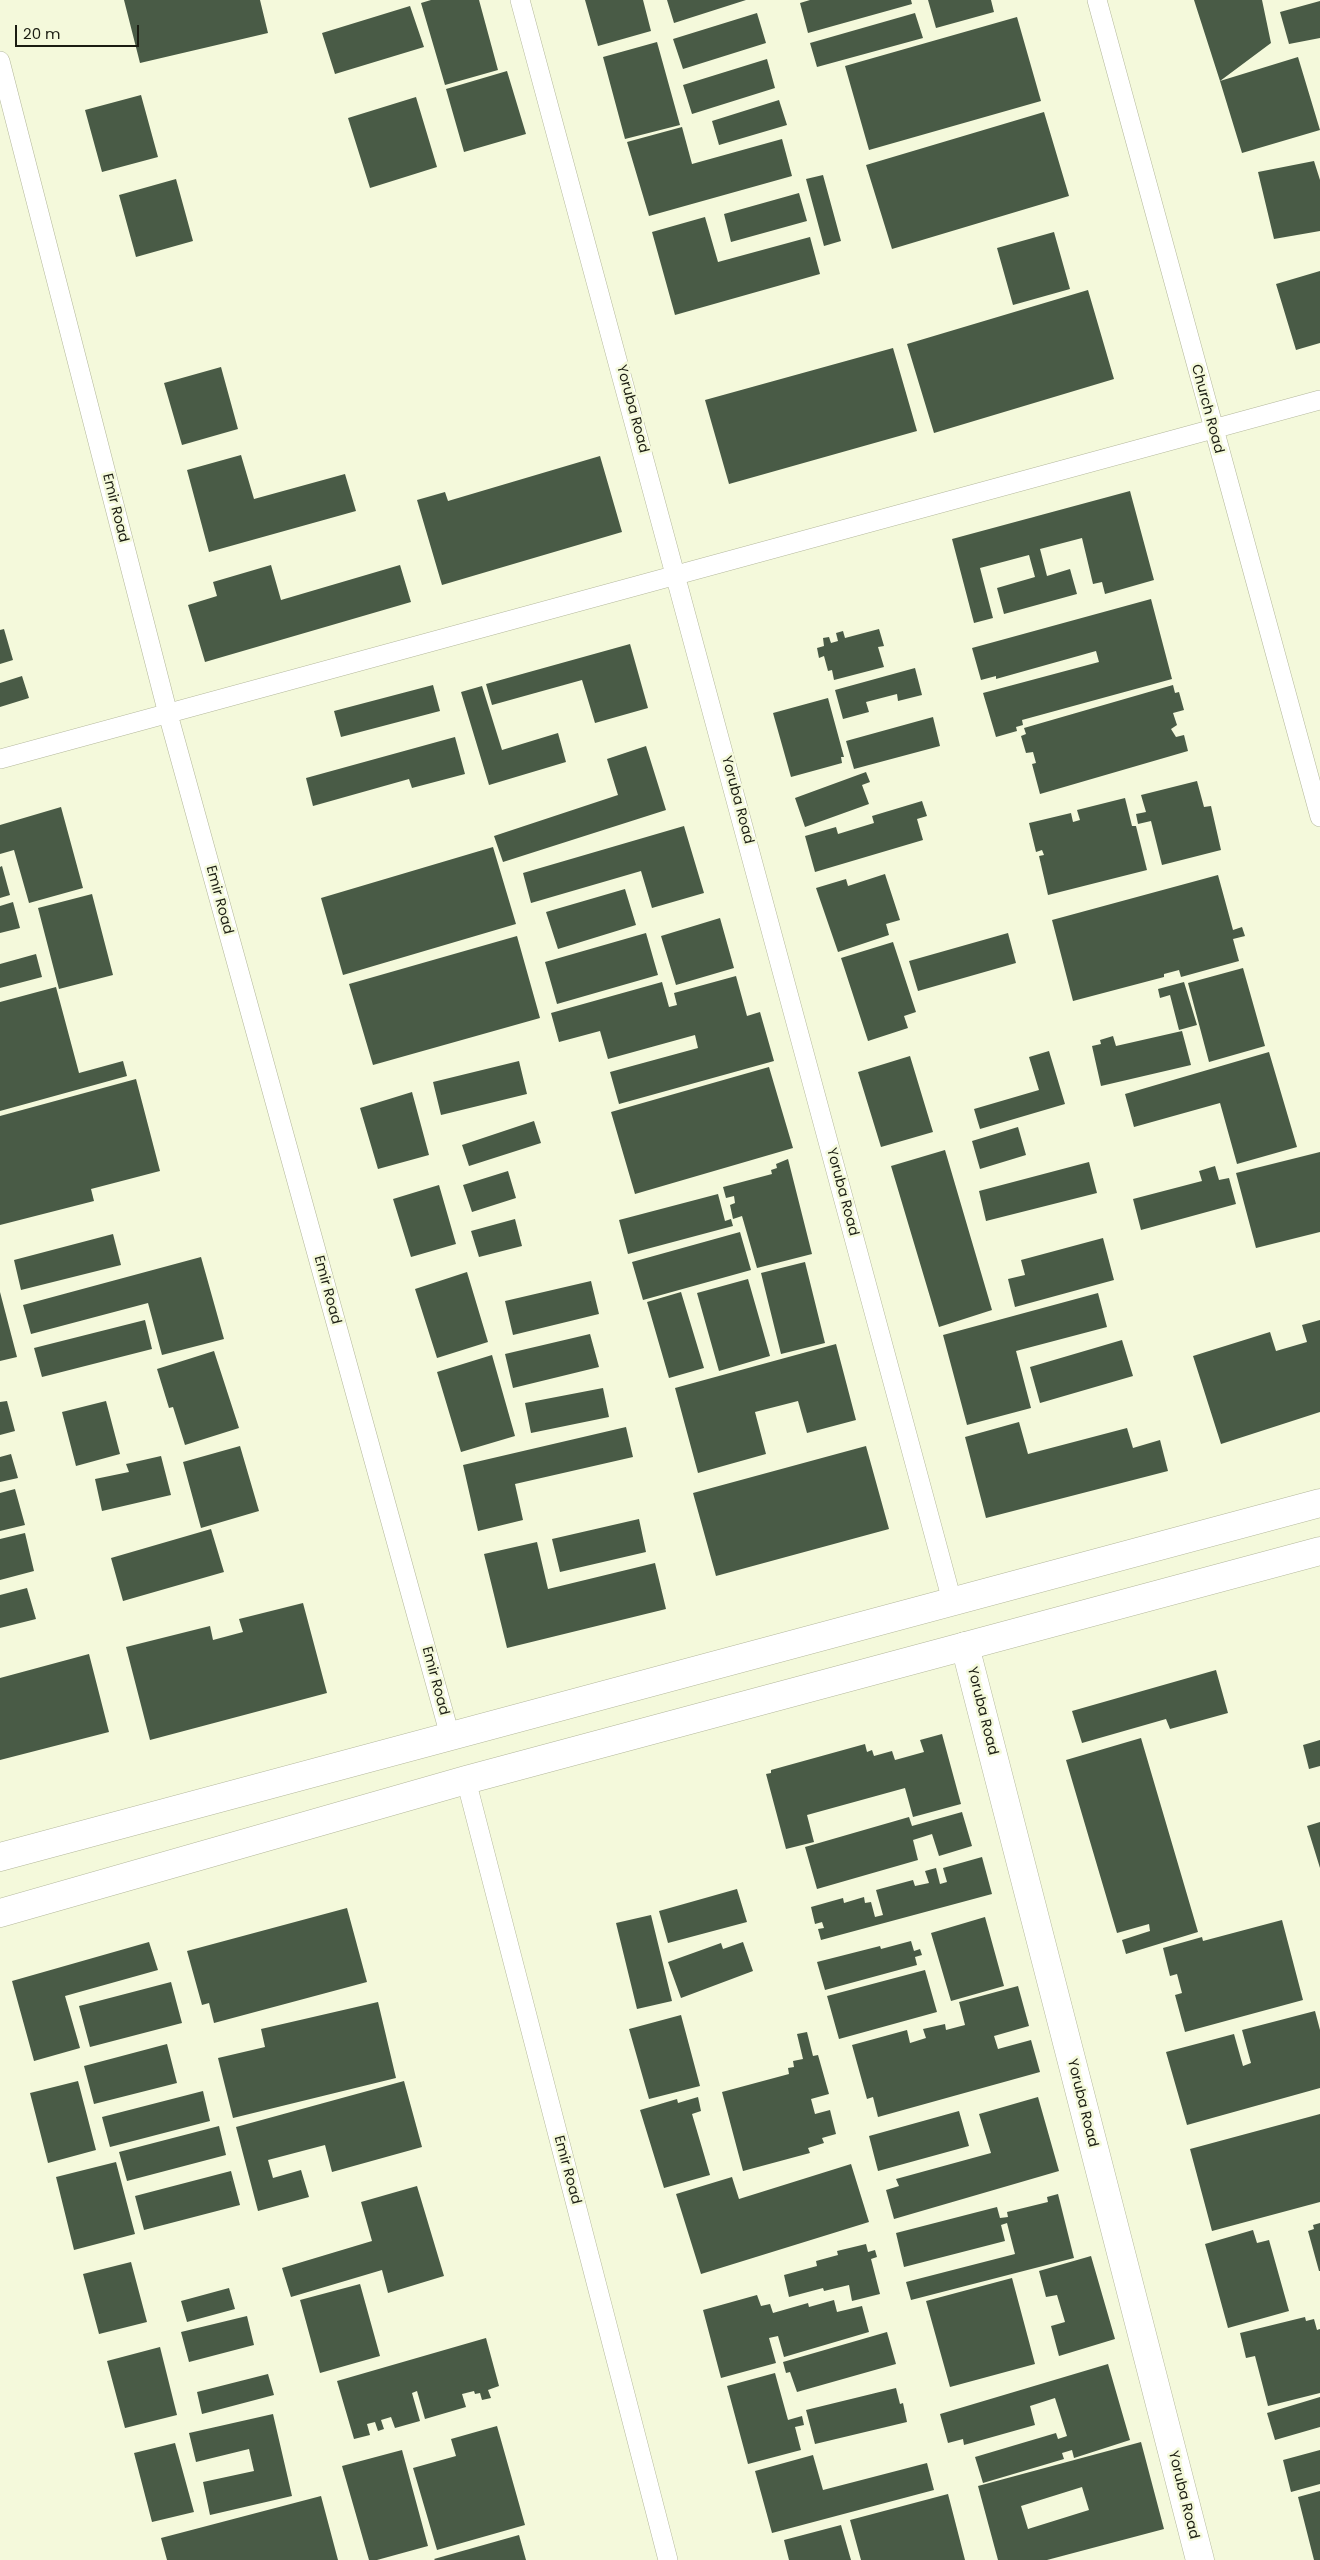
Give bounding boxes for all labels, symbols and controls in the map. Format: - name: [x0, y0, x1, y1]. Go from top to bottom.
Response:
- scale bar: [18, 15, 141, 47]
- text: 20 m: [23, 23, 61, 44]
- street label: Yoruba Road: [612, 363, 652, 455]
- street label: Church Road: [1187, 363, 1227, 455]
- street label: Emir Road: [98, 472, 132, 544]
- street label: Yoruba Road: [717, 754, 757, 846]
- street label: Emir Road: [202, 864, 236, 936]
- street label: Yoruba Road: [822, 1146, 862, 1238]
- street label: Emir Road: [310, 1254, 344, 1326]
- street label: Emir Road: [418, 1645, 452, 1717]
- street label: Yoruba Road: [963, 1665, 1001, 1757]
- street label: Yoruba Road: [1063, 2057, 1101, 2149]
- street label: Emir Road: [550, 2134, 584, 2206]
- street label: Yoruba Road: [1164, 2449, 1202, 2541]

